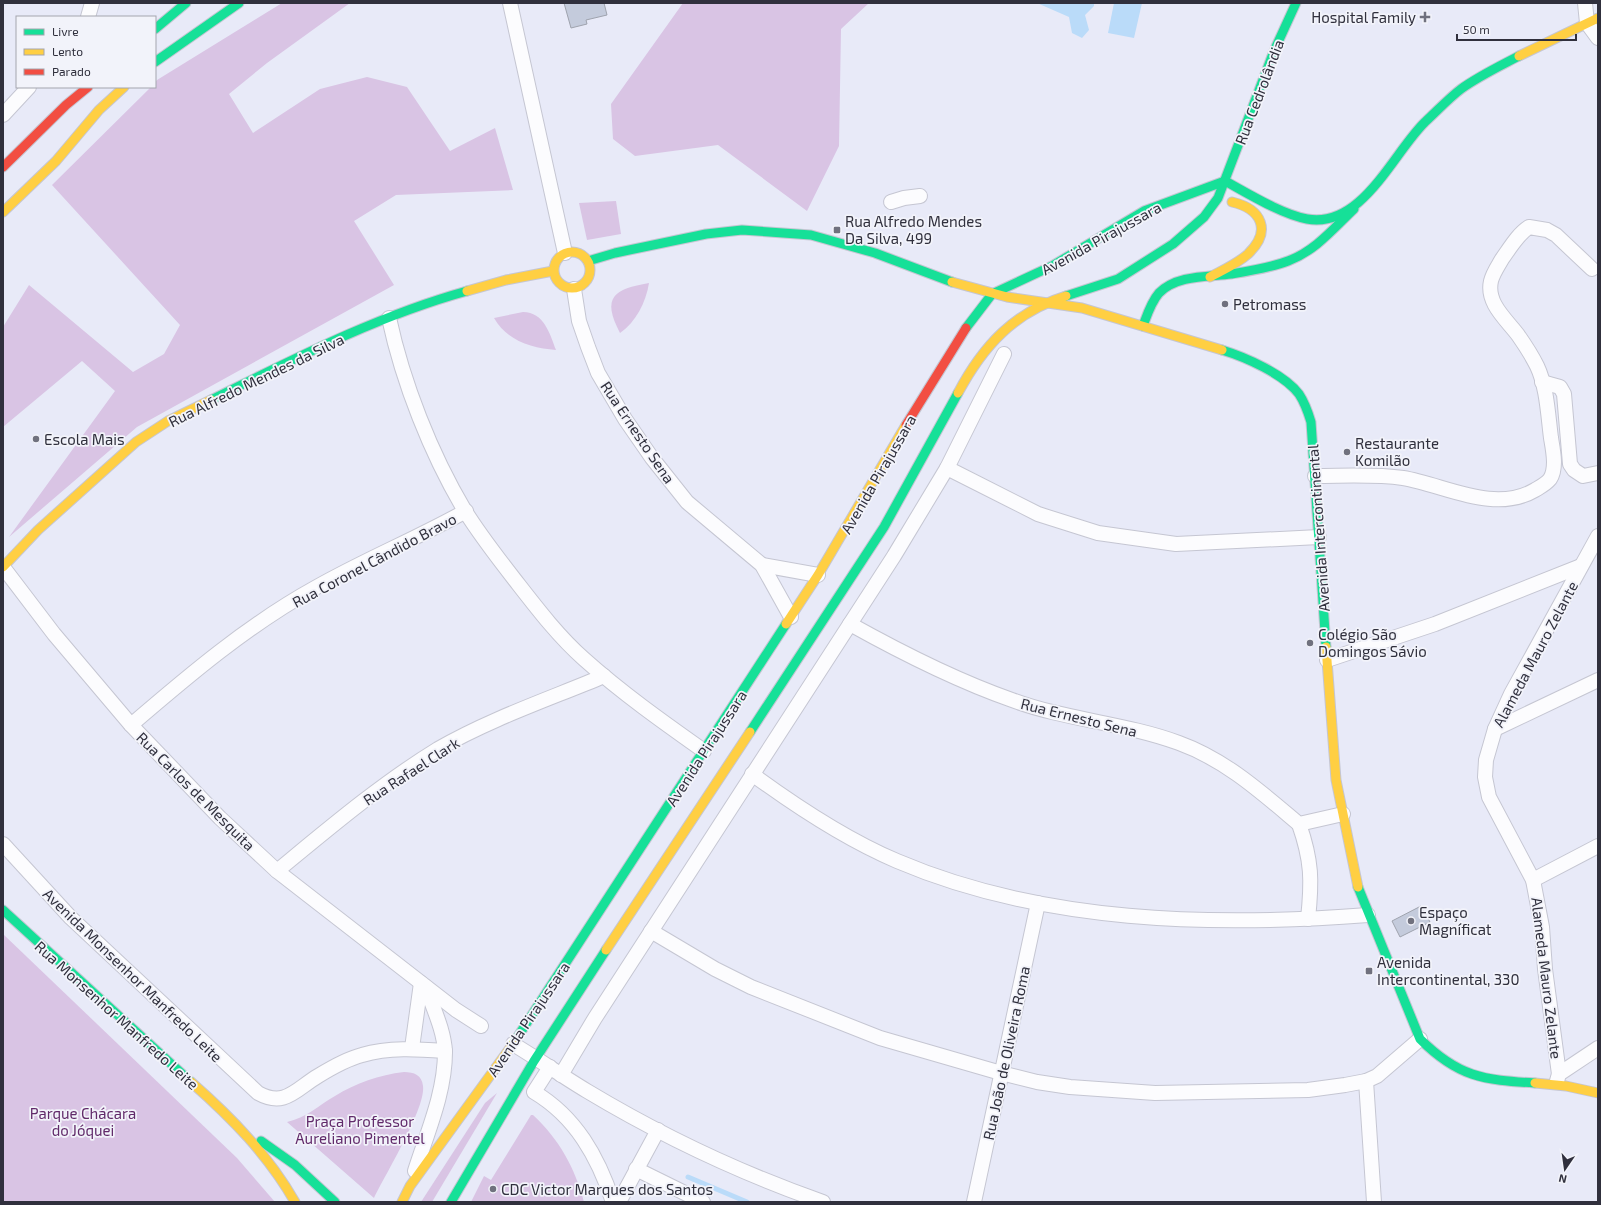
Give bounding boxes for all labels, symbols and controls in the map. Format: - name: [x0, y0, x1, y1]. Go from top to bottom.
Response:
- place label: Hospital Family: [1311, 8, 1416, 26]
- marker: Hospital Family: [1419, 11, 1431, 23]
- legend: [16, 16, 156, 88]
- scale bar: [1457, 16, 1576, 42]
- text: 50 m: [1463, 22, 1490, 36]
- text: Livre: [52, 24, 79, 38]
- street label: Rua Cedrolândia: [1231, 37, 1287, 147]
- text: Lento: [52, 44, 83, 58]
- text: Parado: [52, 64, 91, 78]
- street label: Avenida Pirajussara: [1038, 198, 1165, 279]
- place label: Rua Alfredo Mendes Da Silva, 499: [845, 212, 982, 247]
- marker: Rua Alfredo Mendes Da Silva, 499: [832, 225, 842, 235]
- place label: Petromass: [1233, 295, 1307, 313]
- marker: Petromass: [1220, 299, 1230, 309]
- street label: Rua Alfredo Mendes da Silva: [165, 330, 347, 430]
- street label: Rua Ernesto Sena: [597, 378, 679, 486]
- street label: Avenida Pirajussara: [837, 411, 920, 537]
- place label: Escola Mais: [44, 430, 125, 448]
- marker: Escola Mais: [31, 434, 41, 444]
- place label: Restaurante Komilão: [1355, 434, 1439, 469]
- street label: Avenida Intercontinental: [1303, 443, 1333, 612]
- marker: Restaurante Komilão: [1342, 447, 1352, 457]
- street label: Rua Coronel Cândido Bravo: [289, 509, 459, 611]
- street label: Alameda Mauro Zelante: [1489, 578, 1581, 730]
- place label: Colégio São Domingos Sávio: [1318, 625, 1427, 660]
- marker: Colégio São Domingos Sávio: [1305, 638, 1315, 648]
- street label: Avenida Pirajussara: [662, 687, 751, 810]
- street label: Rua Ernesto Sena: [1019, 694, 1139, 740]
- street label: Rua Carlos de Mesquita: [133, 728, 259, 854]
- street label: Rua Rafael Clark: [359, 733, 463, 809]
- street label: Avenida Monsenhor Manfredo Leite: [40, 884, 226, 1066]
- street label: Alameda Mauro Zelante: [1528, 896, 1566, 1060]
- place label: Espaço Magníficat: [1419, 903, 1492, 938]
- marker: Espaço Magníficat: [1406, 916, 1416, 926]
- street label: Rua Monsenhor Manfredo Leite: [32, 937, 202, 1093]
- place label: Avenida Intercontinental, 330: [1377, 953, 1520, 988]
- street label: Avenida Pirajussara: [483, 958, 574, 1080]
- street label: Rua João de Oliveira Roma: [979, 964, 1033, 1142]
- marker: Avenida Intercontinental, 330: [1364, 966, 1374, 976]
- park label: Parque Chácara do Jóquei: [30, 1104, 136, 1139]
- park label: Praça Professor Aureliano Pimentel: [295, 1112, 425, 1147]
- north arrow: [1545, 1149, 1585, 1189]
- text: N: [1557, 1172, 1568, 1186]
- place label: CDC Victor Marques dos Santos: [501, 1180, 713, 1198]
- marker: CDC Victor Marques dos Santos: [488, 1184, 498, 1194]

